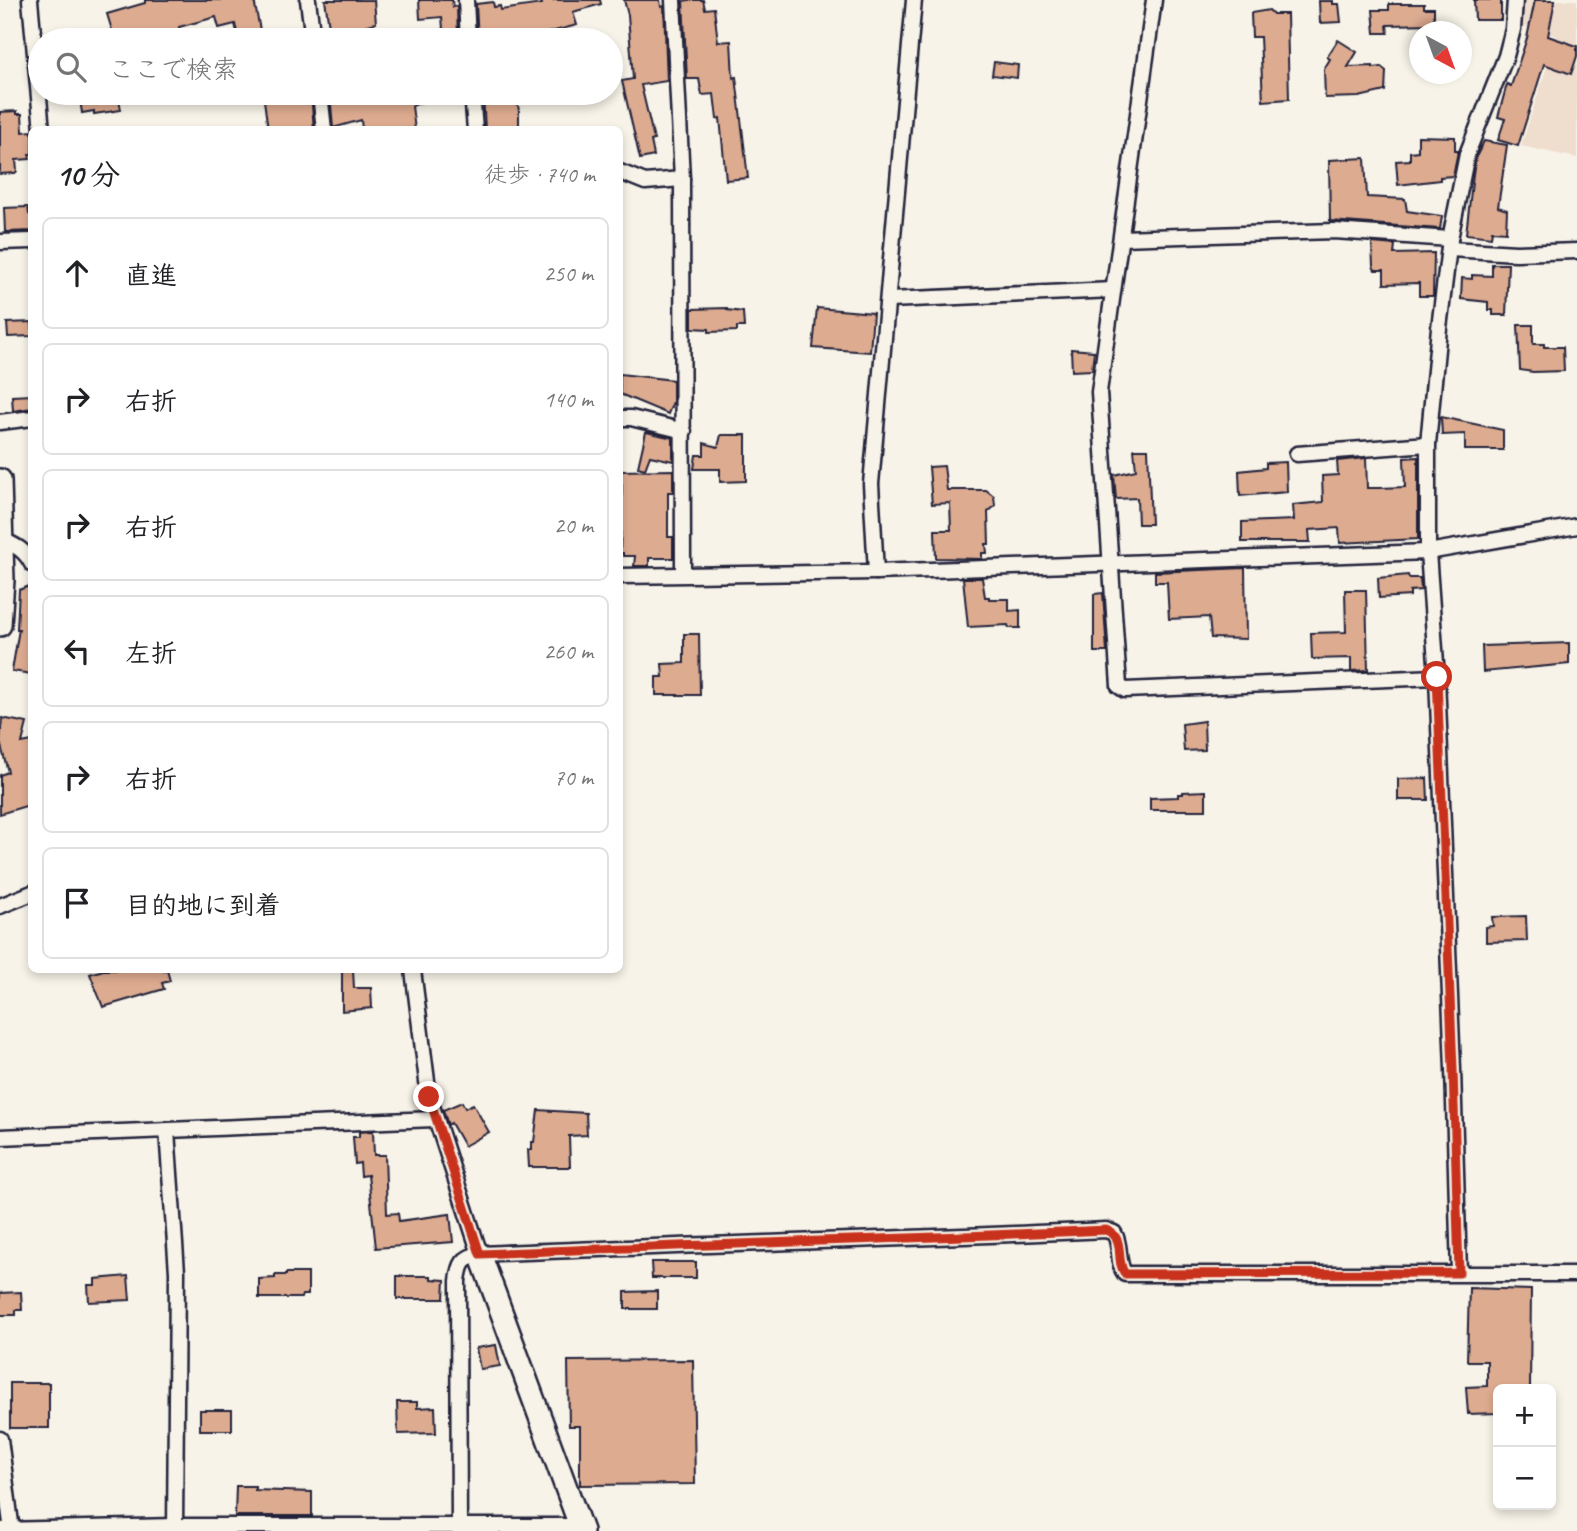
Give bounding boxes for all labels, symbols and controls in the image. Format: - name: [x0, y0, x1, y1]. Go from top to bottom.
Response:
- north arrow: [1409, 21, 1472, 84]
- search box: [28, 28, 623, 105]
- icon: search: [52, 48, 90, 86]
- text: ここで検索: [108, 53, 238, 86]
- text: 10 分: [56, 156, 120, 194]
- text: 徒歩 · 740 m: [484, 160, 595, 189]
- icon: ahead: [58, 254, 96, 292]
- text: 直進: [125, 259, 177, 292]
- text: 250 m: [544, 259, 593, 288]
- icon: right: [58, 380, 96, 418]
- text: 右折: [125, 385, 177, 418]
- text: 140 m: [544, 385, 593, 414]
- icon: right: [58, 506, 96, 544]
- text: 右折: [125, 511, 177, 544]
- text: 20 m: [554, 511, 593, 540]
- icon: left: [58, 632, 96, 670]
- text: 左折: [125, 637, 177, 670]
- text: 260 m: [544, 637, 593, 666]
- route start: [1421, 661, 1452, 692]
- icon: right: [58, 758, 96, 796]
- text: 右折: [125, 763, 177, 796]
- text: 70 m: [554, 763, 593, 792]
- icon: arrive: [58, 884, 96, 922]
- text: 目的地に到着: [125, 889, 281, 922]
- route end: [413, 1081, 444, 1112]
- map controls: [1493, 1384, 1556, 1510]
- button: +: [1493, 1384, 1556, 1447]
- button: −: [1493, 1447, 1556, 1510]

